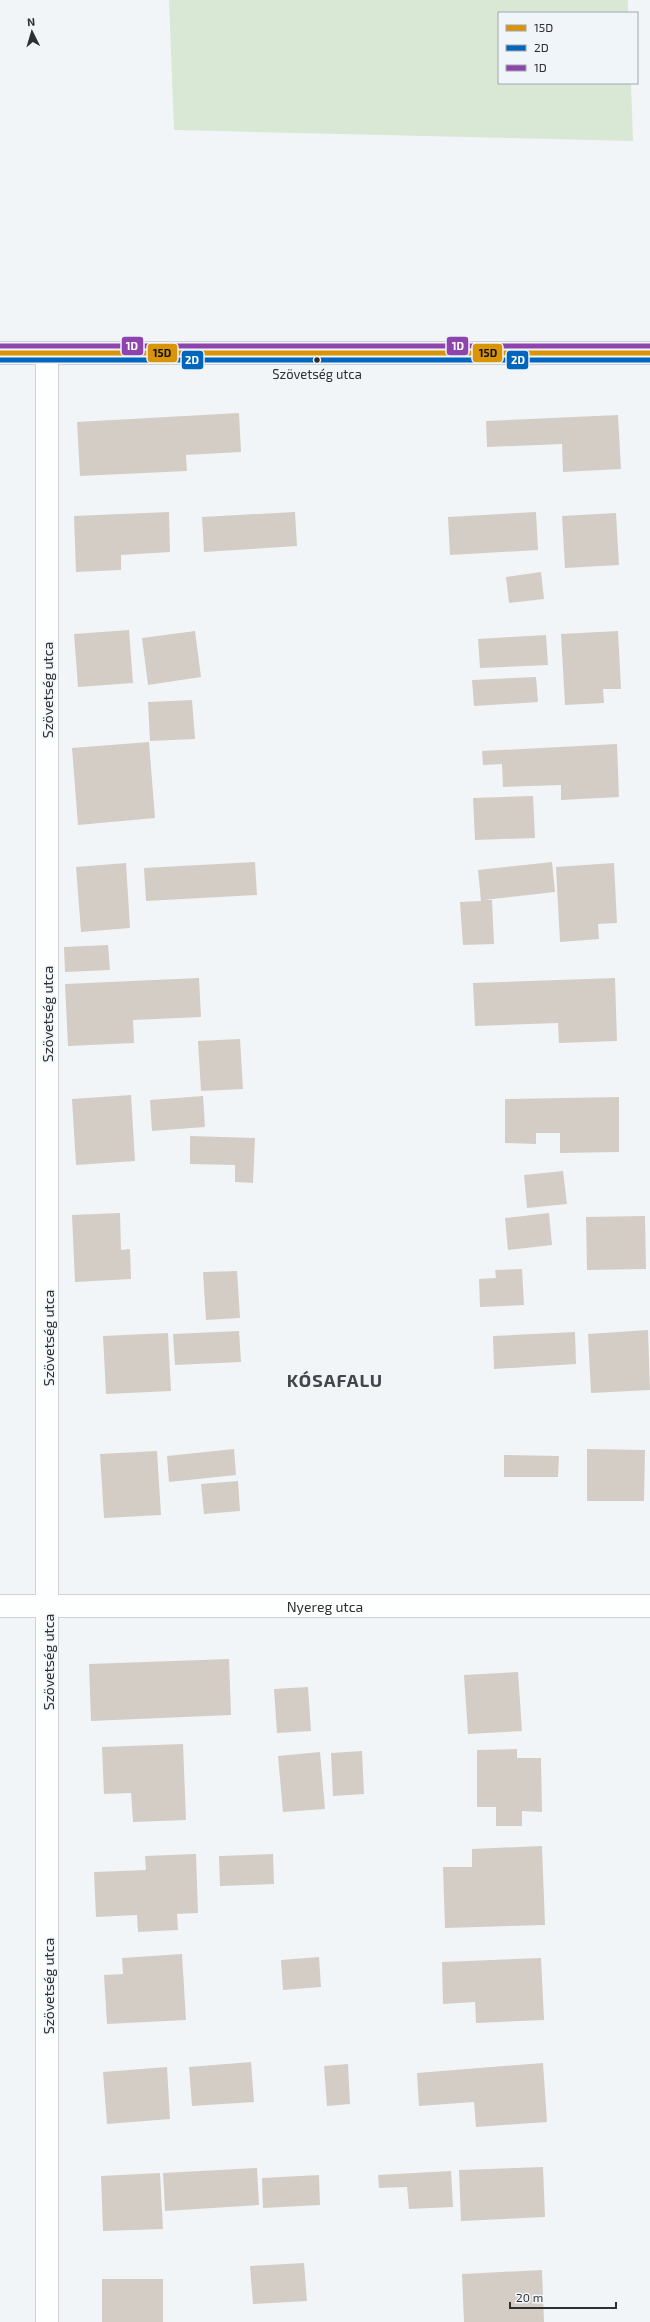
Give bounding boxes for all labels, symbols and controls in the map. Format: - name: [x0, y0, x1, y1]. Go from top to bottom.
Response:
- north arrow: [12, 12, 52, 52]
- legend: [498, 12, 638, 84]
- text: N: [27, 15, 36, 28]
- text: 15D: [534, 20, 553, 34]
- text: 2D: [534, 40, 549, 54]
- text: 1D: [534, 60, 547, 74]
- line badge: 1D: [121, 336, 144, 356]
- line badge: 1D: [446, 336, 469, 356]
- text: 1D: [126, 339, 138, 352]
- text: 1D: [452, 339, 464, 352]
- line badge: 15D: [147, 343, 178, 363]
- line badge: 15D: [472, 343, 503, 363]
- text: 15D: [153, 346, 171, 359]
- text: 15D: [479, 346, 497, 359]
- line badge: 2D: [181, 350, 204, 370]
- line badge: 2D: [506, 350, 529, 370]
- text: 2D: [185, 353, 199, 366]
- text: 2D: [511, 353, 525, 366]
- marker: Szövetség utca: [312, 355, 322, 365]
- place label: Szövetség utca: [272, 366, 362, 382]
- street label: Szövetség utca: [39, 642, 56, 738]
- street label: Szövetség utca: [39, 966, 56, 1062]
- street label: Szövetség utca: [40, 1290, 57, 1386]
- district label: KÓSAFALU: [287, 1369, 383, 1391]
- street label: Nyereg utca: [287, 1598, 363, 1615]
- street label: Szövetség utca: [40, 1614, 57, 1710]
- street label: Szövetség utca: [40, 1938, 57, 2034]
- scale bar: [510, 2284, 616, 2310]
- text: 20 m: [516, 2290, 543, 2304]

